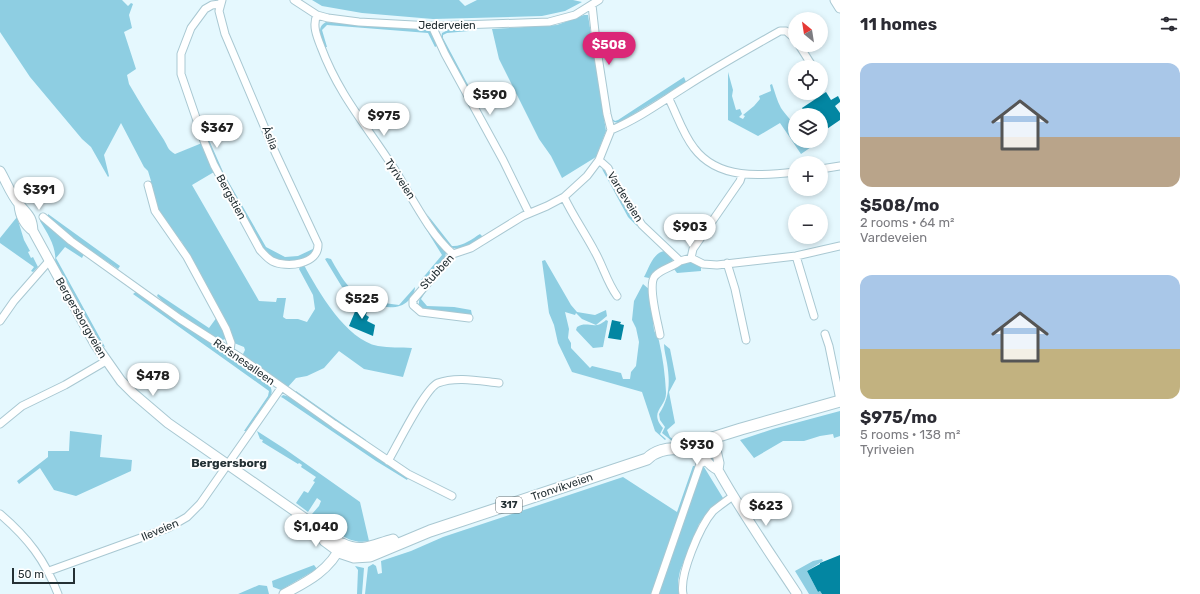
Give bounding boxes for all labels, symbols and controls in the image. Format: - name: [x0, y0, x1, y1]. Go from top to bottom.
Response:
- north arrow: [788, 12, 828, 52]
- map controls: [788, 12, 828, 244]
- icon: filters: [1158, 13, 1180, 35]
- text: 11 homes: [860, 14, 937, 34]
- street label: Jederveien: [418, 19, 476, 32]
- pin: $508: [585, 32, 633, 66]
- text: $508: [592, 37, 626, 52]
- button: locate: [788, 60, 828, 100]
- pin: $590: [466, 82, 514, 116]
- text: $590: [473, 87, 507, 102]
- icon: home: [984, 89, 1056, 161]
- pin: $975: [360, 103, 408, 137]
- text: $975: [368, 108, 400, 123]
- button: layers: [788, 108, 828, 148]
- pin: $367: [193, 115, 241, 149]
- text: $367: [201, 120, 233, 135]
- street label: Åslia: [259, 124, 281, 152]
- street label: Tyriveien: [382, 156, 418, 202]
- button: +: [788, 156, 828, 196]
- street label: Vardeveien: [604, 169, 646, 225]
- street label: Bergstien: [213, 172, 249, 222]
- pin: $391: [15, 177, 63, 211]
- text: $391: [23, 182, 55, 197]
- text: $508/mo: [860, 195, 940, 215]
- button: −: [788, 204, 828, 244]
- pin: $903: [666, 214, 714, 248]
- text: 2 rooms · 64 m²: [860, 215, 955, 230]
- text: $903: [673, 219, 707, 234]
- text: Vardeveien: [860, 230, 927, 245]
- street label: Stubben: [417, 252, 457, 292]
- street label: Bergersborgveien: [53, 275, 109, 361]
- pin: $525: [338, 286, 386, 320]
- text: $525: [345, 291, 379, 306]
- icon: home: [984, 301, 1056, 373]
- street label: Refsnesalleen: [211, 336, 277, 388]
- pin: $478: [129, 363, 177, 397]
- text: $478: [136, 368, 170, 383]
- text: $975/mo: [860, 407, 937, 427]
- text: 5 rooms · 138 m²: [860, 427, 960, 442]
- pin: $930: [673, 432, 721, 466]
- text: $930: [680, 437, 714, 452]
- text: Tyriveien: [860, 442, 914, 457]
- district label: Bergersborg: [191, 456, 267, 470]
- street label: Tronvikveien: [529, 470, 595, 504]
- pin: $623: [742, 493, 790, 527]
- road number: 317: [496, 497, 522, 513]
- text: $623: [749, 498, 783, 513]
- pin: $1,040: [283, 514, 349, 548]
- street label: Ileveien: [139, 516, 181, 544]
- text: $1,040: [293, 519, 339, 534]
- scale bar: [12, 566, 75, 585]
- text: 50 m: [18, 568, 44, 581]

